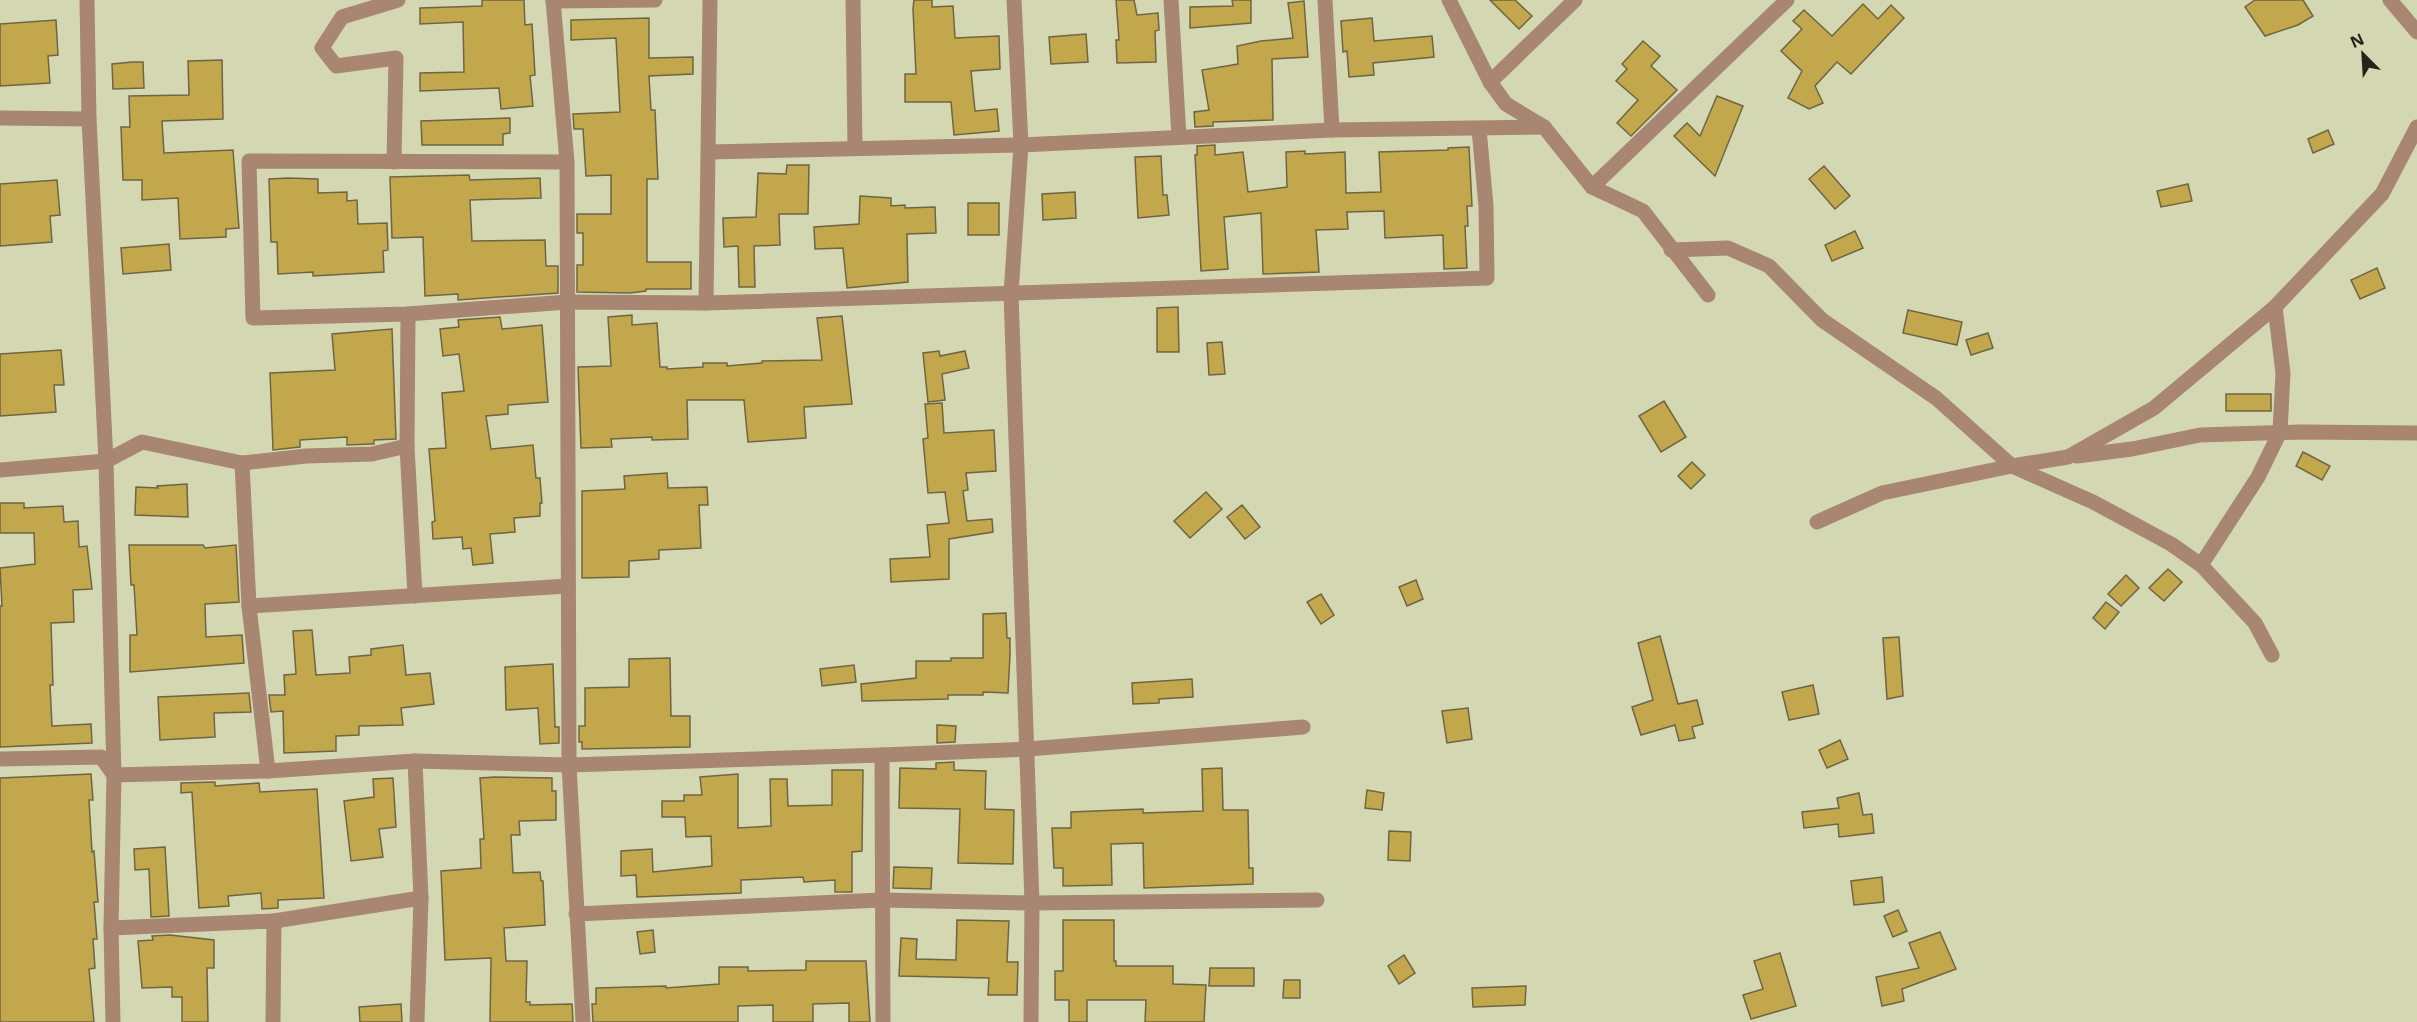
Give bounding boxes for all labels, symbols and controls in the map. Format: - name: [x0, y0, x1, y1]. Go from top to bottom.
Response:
- north arrow: [2333, 24, 2393, 84]
- text: N: [2346, 28, 2367, 53]

